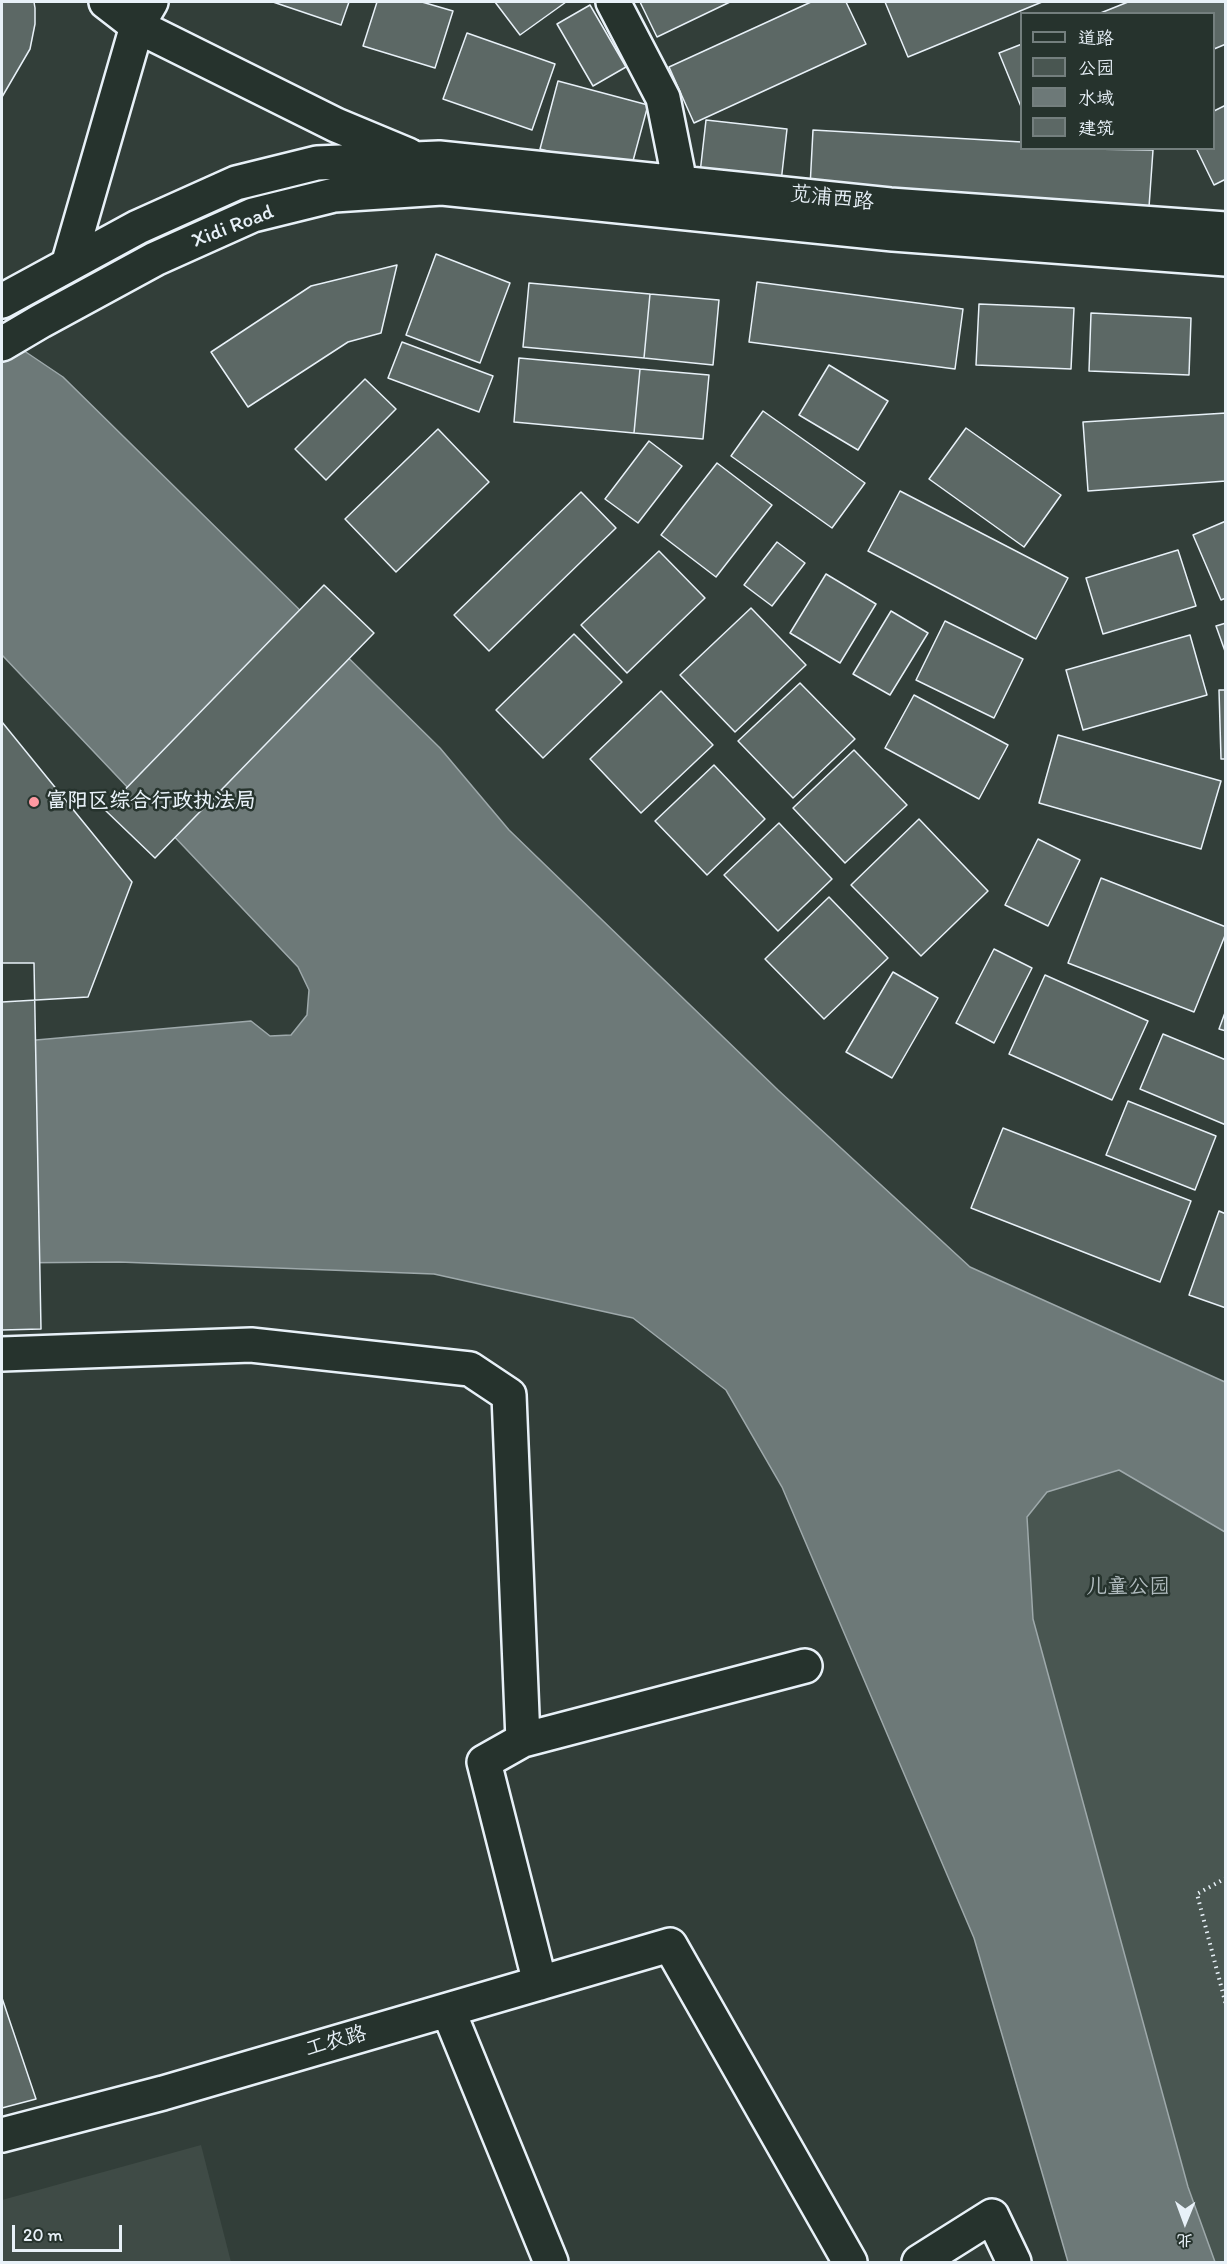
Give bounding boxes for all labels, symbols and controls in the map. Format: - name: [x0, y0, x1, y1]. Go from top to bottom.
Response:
- legend: [1020, 12, 1215, 150]
- text: 道路: [1078, 27, 1114, 49]
- text: 公园: [1078, 57, 1114, 79]
- text: 水域: [1078, 87, 1114, 109]
- text: 建筑: [1078, 117, 1114, 139]
- street label: 苋浦西路: [789, 182, 875, 216]
- street label: Xidi Road: [188, 200, 278, 254]
- place label: 富阳区综合行政执法局: [46, 789, 256, 815]
- marker: 富阳区综合行政执法局: [27, 795, 41, 809]
- park label: 儿童公园: [1086, 1575, 1170, 1601]
- street label: 工农路: [302, 2021, 370, 2063]
- north arrow: [1155, 2192, 1215, 2252]
- scale bar: [15, 2213, 124, 2251]
- text: 20 m: [23, 2224, 63, 2246]
- text: 北: [1177, 2231, 1193, 2250]

